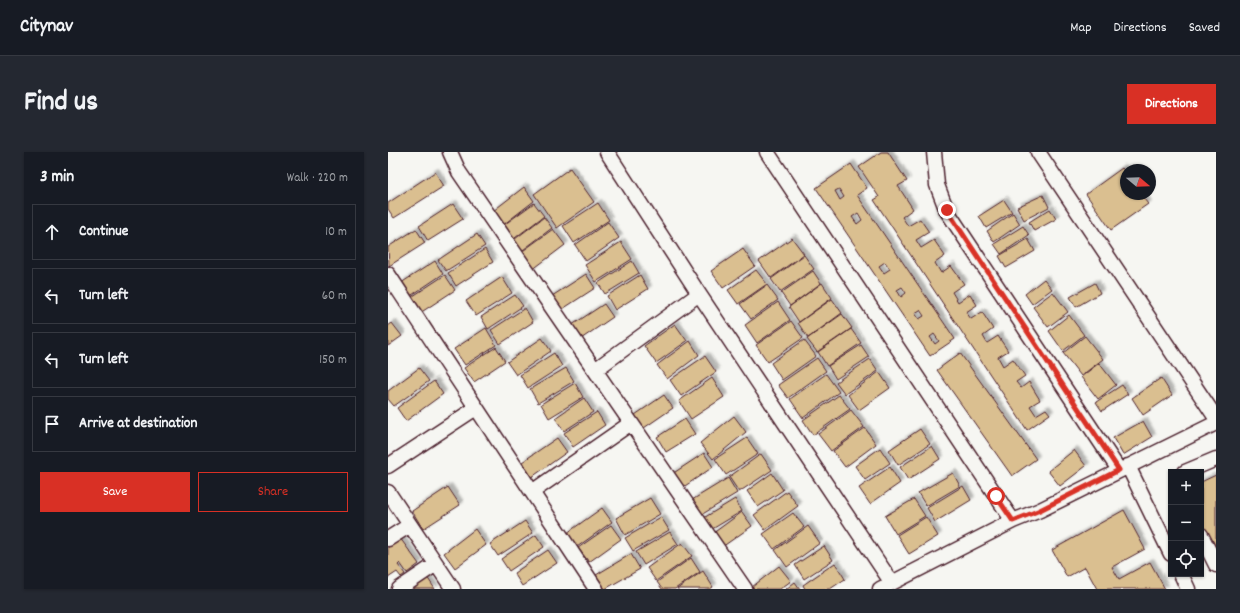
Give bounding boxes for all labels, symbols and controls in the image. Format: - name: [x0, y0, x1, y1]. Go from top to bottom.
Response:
- text: Citynav: [20, 14, 73, 41]
- text: Map: [1070, 18, 1092, 38]
- text: Directions: [1114, 18, 1167, 38]
- text: Saved: [1189, 18, 1220, 38]
- text: Find us: [24, 84, 98, 124]
- button: Directions: [1127, 84, 1216, 124]
- north arrow: [1120, 164, 1156, 200]
- text: 3 min: [40, 166, 74, 190]
- text: Walk · 220 m: [287, 169, 348, 188]
- route end: [938, 201, 956, 219]
- icon: ahead: [41, 221, 63, 243]
- text: Continue: [79, 221, 128, 243]
- text: 10 m: [325, 223, 347, 242]
- icon: left: [41, 285, 63, 307]
- text: Turn left: [79, 285, 128, 307]
- text: 60 m: [322, 287, 347, 306]
- icon: left: [41, 349, 63, 371]
- text: Turn left: [79, 349, 128, 371]
- text: 150 m: [319, 351, 347, 370]
- icon: arrive: [41, 413, 63, 435]
- text: Arrive at destination: [79, 413, 197, 435]
- map controls: [1168, 469, 1204, 577]
- button: +: [1168, 469, 1204, 505]
- button: Save: [40, 472, 190, 512]
- button: Share: [198, 472, 348, 512]
- route start: [987, 487, 1005, 505]
- button: −: [1168, 505, 1204, 541]
- button: locate: [1168, 541, 1204, 577]

